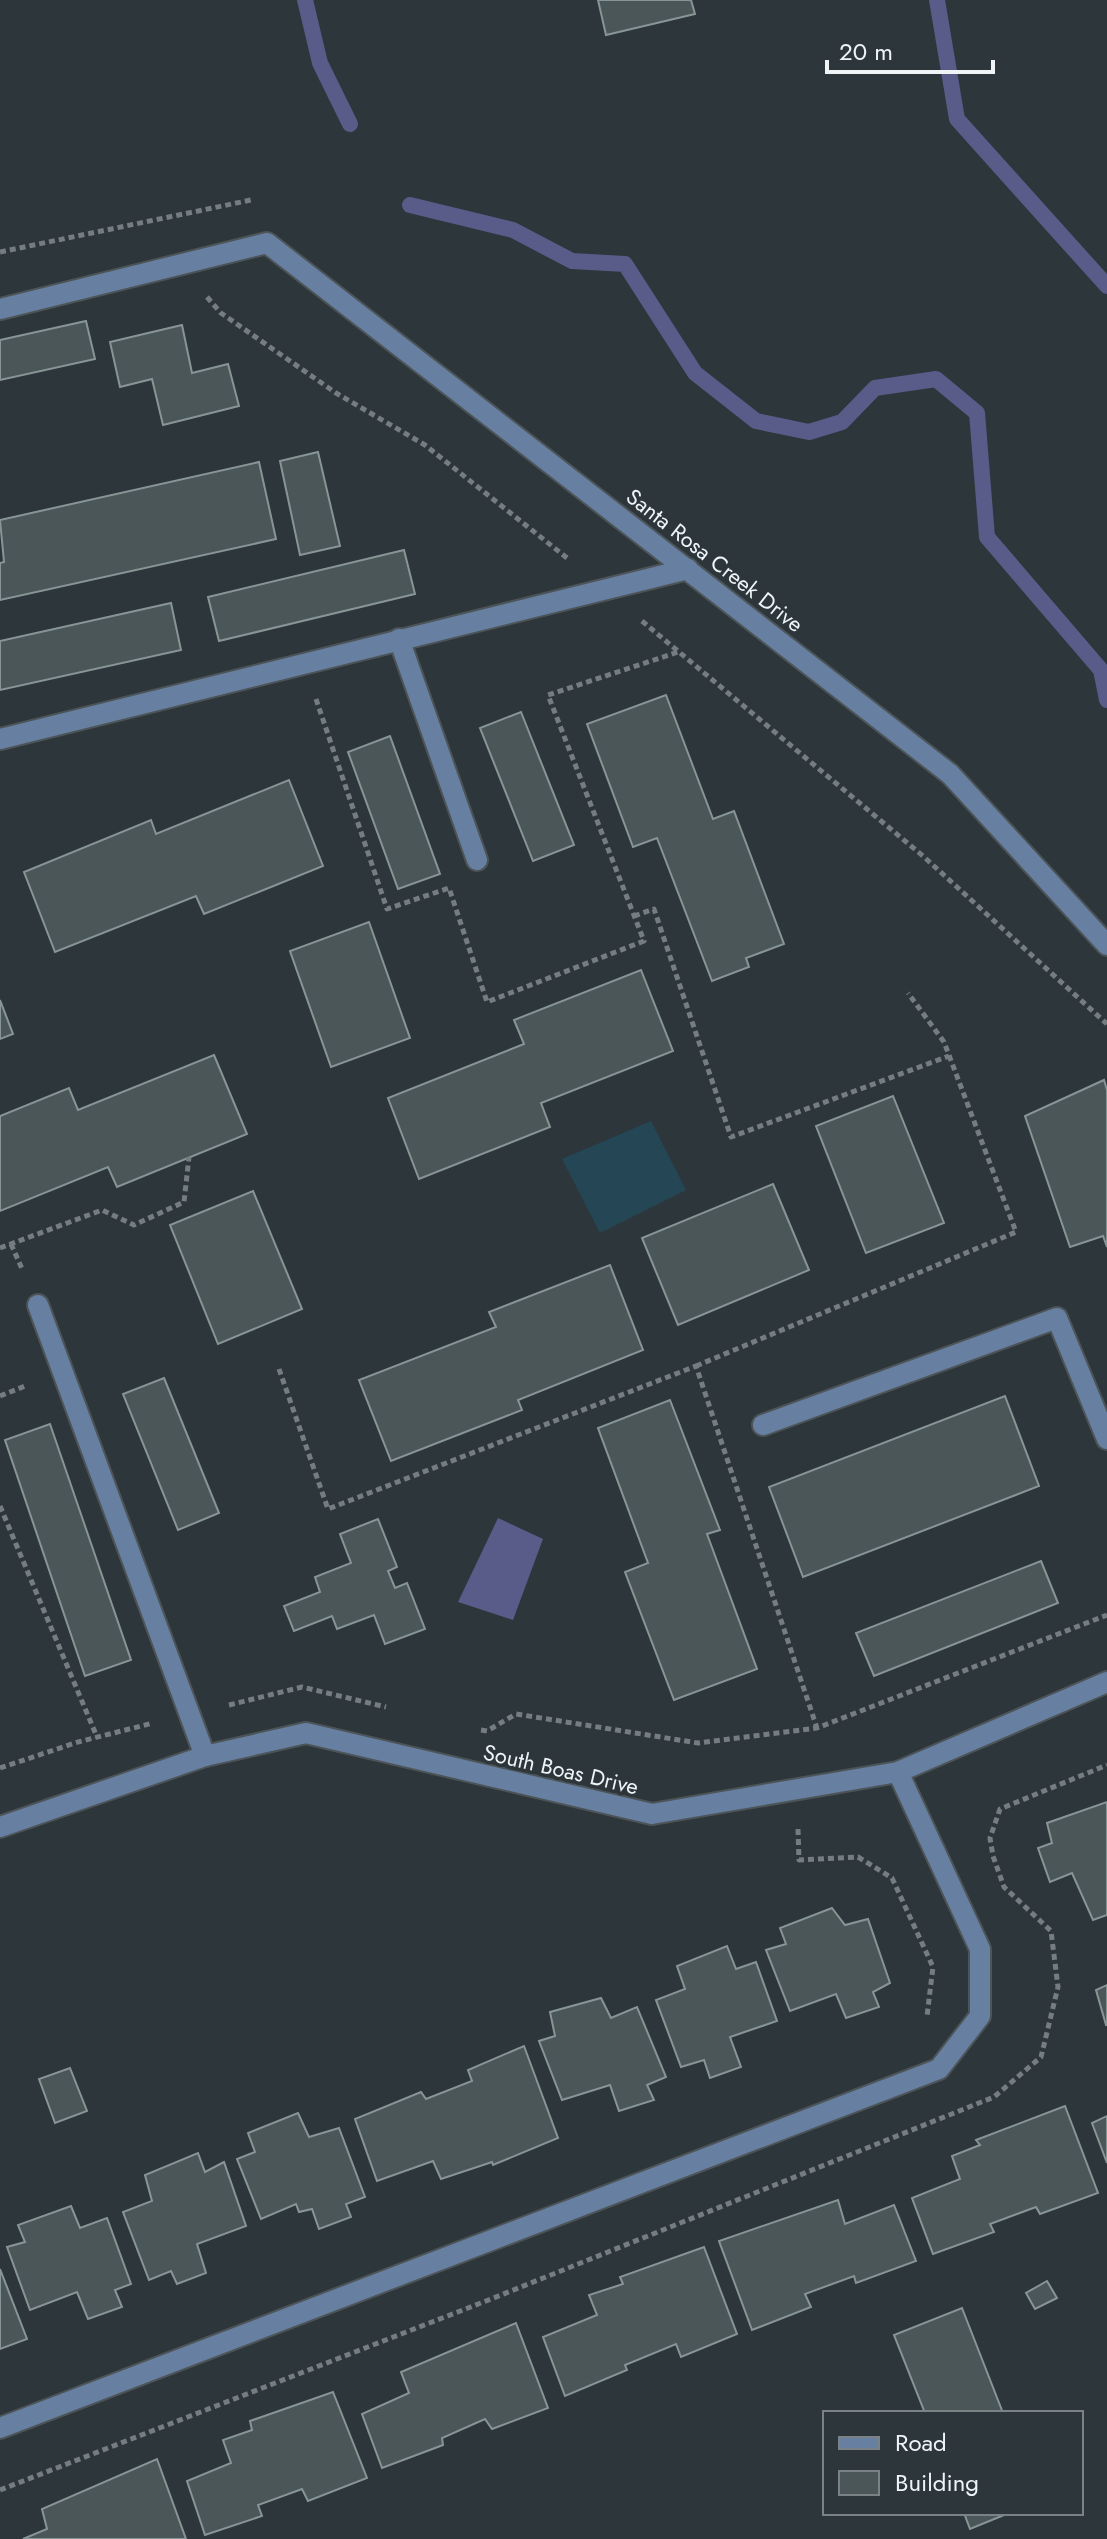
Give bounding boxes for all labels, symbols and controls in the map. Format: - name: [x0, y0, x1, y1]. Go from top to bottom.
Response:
- scale bar: [827, 24, 993, 74]
- text: 20 m: [839, 34, 893, 69]
- street label: Santa Rosa Creek Drive: [620, 481, 810, 639]
- street label: South Boas Drive: [480, 1736, 642, 1802]
- legend: [823, 2411, 1083, 2515]
- text: Road: [895, 2425, 947, 2460]
- text: Building: [895, 2465, 979, 2500]

